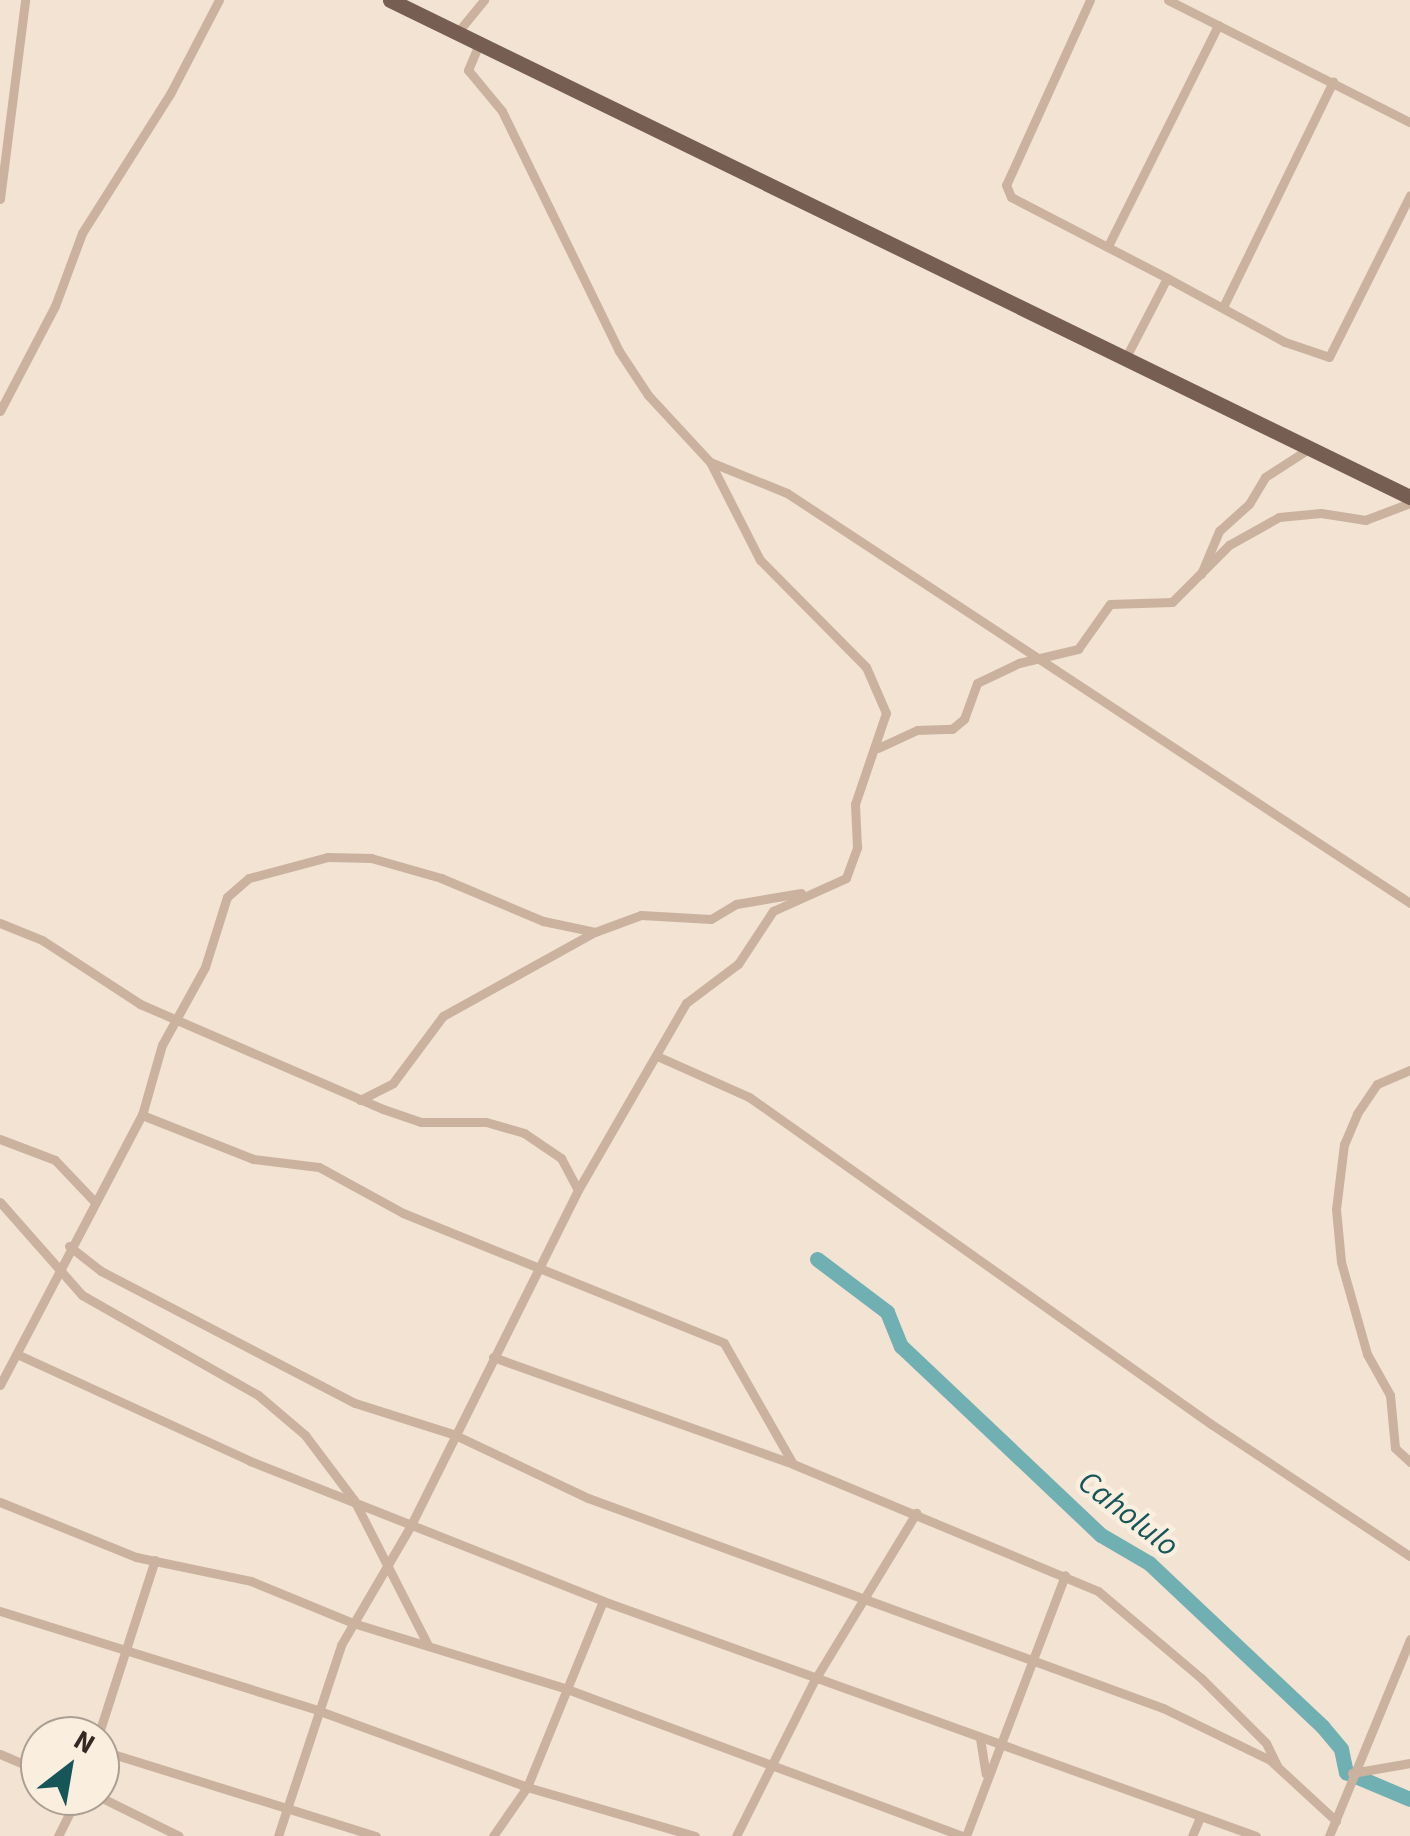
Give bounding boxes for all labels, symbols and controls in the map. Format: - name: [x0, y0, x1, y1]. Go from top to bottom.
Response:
- water label: Caholulo: [1070, 1463, 1186, 1565]
- north arrow: [20, 1716, 120, 1816]
- text: N: [66, 1720, 103, 1764]

